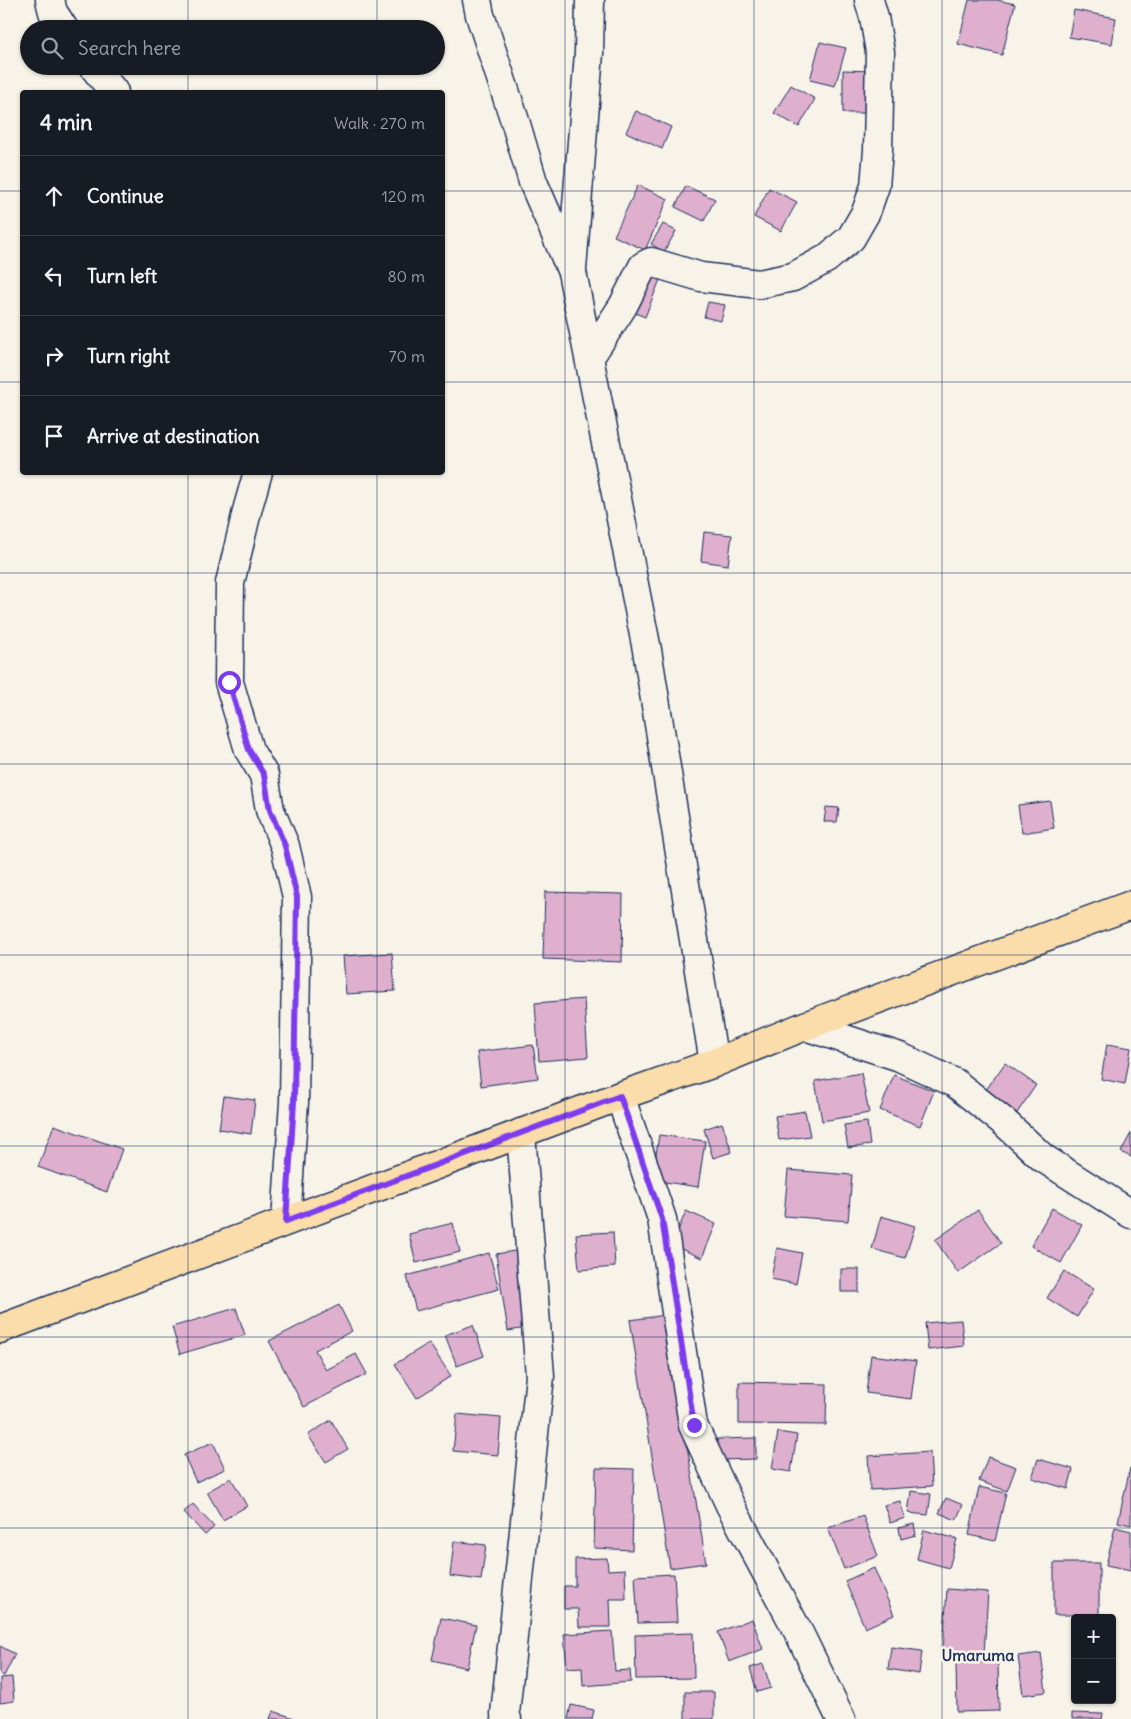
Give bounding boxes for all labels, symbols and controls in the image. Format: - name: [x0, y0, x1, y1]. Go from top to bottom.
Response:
- search box: [20, 20, 445, 75]
- icon: search: [38, 34, 66, 62]
- text: Search here: [78, 36, 181, 60]
- text: 4 min: [40, 109, 92, 136]
- text: Walk · 270 m: [334, 113, 425, 133]
- icon: ahead: [40, 182, 68, 210]
- text: Continue: [87, 184, 164, 208]
- text: 120 m: [382, 186, 425, 206]
- icon: left: [40, 262, 68, 290]
- text: Turn left: [87, 264, 157, 288]
- text: 80 m: [387, 266, 425, 286]
- icon: right: [40, 342, 68, 370]
- text: Turn right: [87, 344, 170, 368]
- text: 70 m: [389, 346, 425, 366]
- icon: arrive: [40, 422, 68, 450]
- text: Arrive at destination: [87, 424, 260, 448]
- route start: [218, 671, 241, 694]
- route end: [683, 1414, 706, 1437]
- map controls: [1071, 1614, 1116, 1704]
- button: +: [1071, 1614, 1116, 1659]
- district label: Umaruma: [942, 1645, 1015, 1665]
- button: −: [1071, 1659, 1116, 1704]

